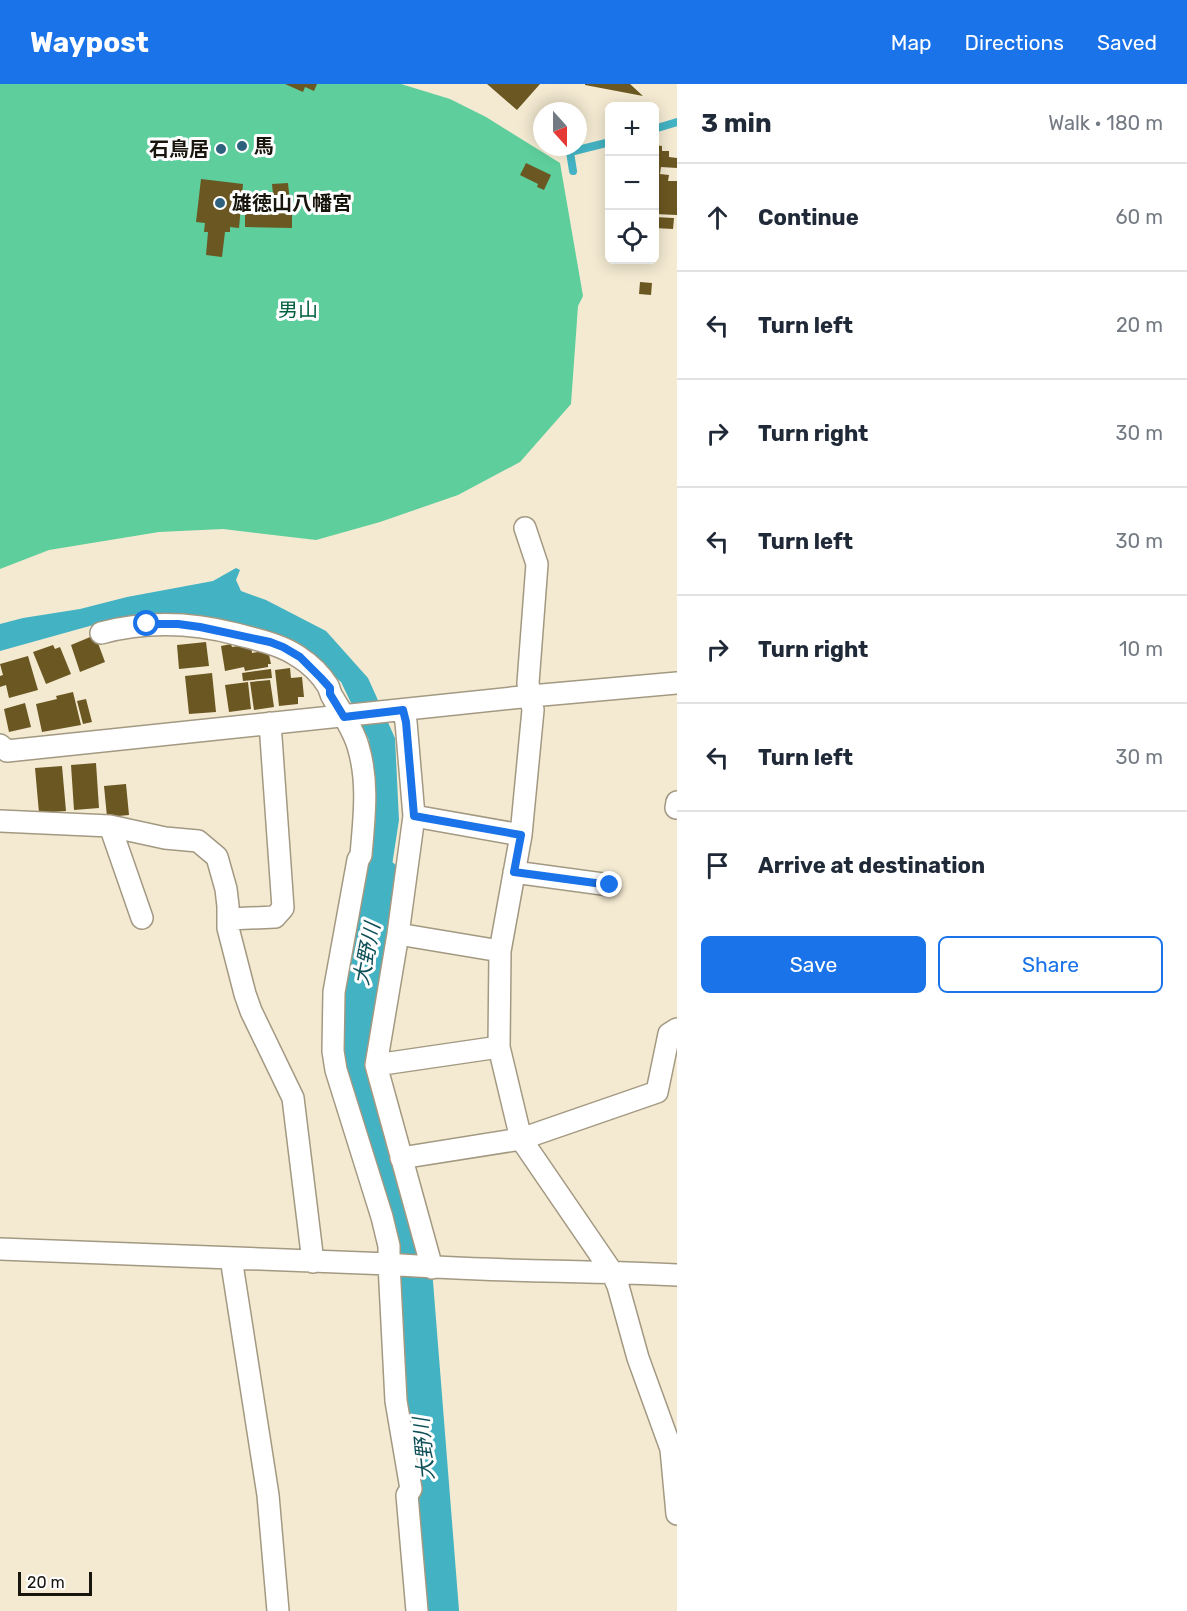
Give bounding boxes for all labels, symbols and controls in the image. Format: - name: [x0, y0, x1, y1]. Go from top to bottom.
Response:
- text: Waypost: [30, 26, 149, 59]
- text: Map: [891, 30, 932, 55]
- text: Directions: [965, 30, 1064, 55]
- text: Saved: [1097, 30, 1157, 55]
- north arrow: [533, 102, 587, 156]
- map controls: [605, 102, 659, 264]
- button: +: [605, 102, 659, 156]
- text: 3 min: [701, 108, 772, 139]
- text: Walk · 180 m: [1048, 111, 1163, 135]
- place label: 馬: [254, 134, 274, 158]
- place label: 石鳥居: [149, 137, 209, 161]
- marker: 馬: [235, 139, 249, 153]
- marker: 石鳥居: [214, 142, 228, 156]
- button: −: [605, 156, 659, 210]
- place label: 雄徳山八幡宮: [232, 191, 352, 215]
- marker: 雄徳山八幡宮: [213, 196, 227, 210]
- icon: ahead: [701, 201, 734, 234]
- text: Continue: [758, 204, 859, 231]
- text: 60 m: [1116, 205, 1163, 229]
- button: locate: [605, 210, 659, 264]
- park label: 男山: [278, 298, 318, 322]
- icon: left: [701, 309, 734, 342]
- text: Turn left: [758, 312, 853, 339]
- text: 20 m: [1116, 313, 1163, 337]
- icon: right: [701, 417, 734, 450]
- text: Turn right: [758, 420, 868, 447]
- text: 30 m: [1116, 421, 1163, 445]
- icon: left: [701, 525, 734, 558]
- text: Turn left: [758, 528, 853, 555]
- text: 30 m: [1116, 529, 1163, 553]
- route start: [133, 610, 159, 636]
- icon: right: [701, 633, 734, 666]
- text: Turn right: [758, 636, 868, 663]
- text: 10 m: [1119, 637, 1163, 661]
- icon: left: [701, 741, 734, 774]
- text: Turn left: [758, 744, 853, 771]
- text: 30 m: [1116, 745, 1163, 769]
- icon: arrive: [701, 849, 734, 882]
- text: Arrive at destination: [758, 852, 985, 879]
- route end: [596, 871, 622, 897]
- water label: 大野川: [348, 919, 385, 987]
- button: Save: [701, 936, 926, 993]
- button: Share: [938, 936, 1163, 993]
- water label: 大野川: [408, 1415, 439, 1482]
- scale bar: [18, 1569, 92, 1596]
- text: 20 m: [27, 1573, 65, 1592]

